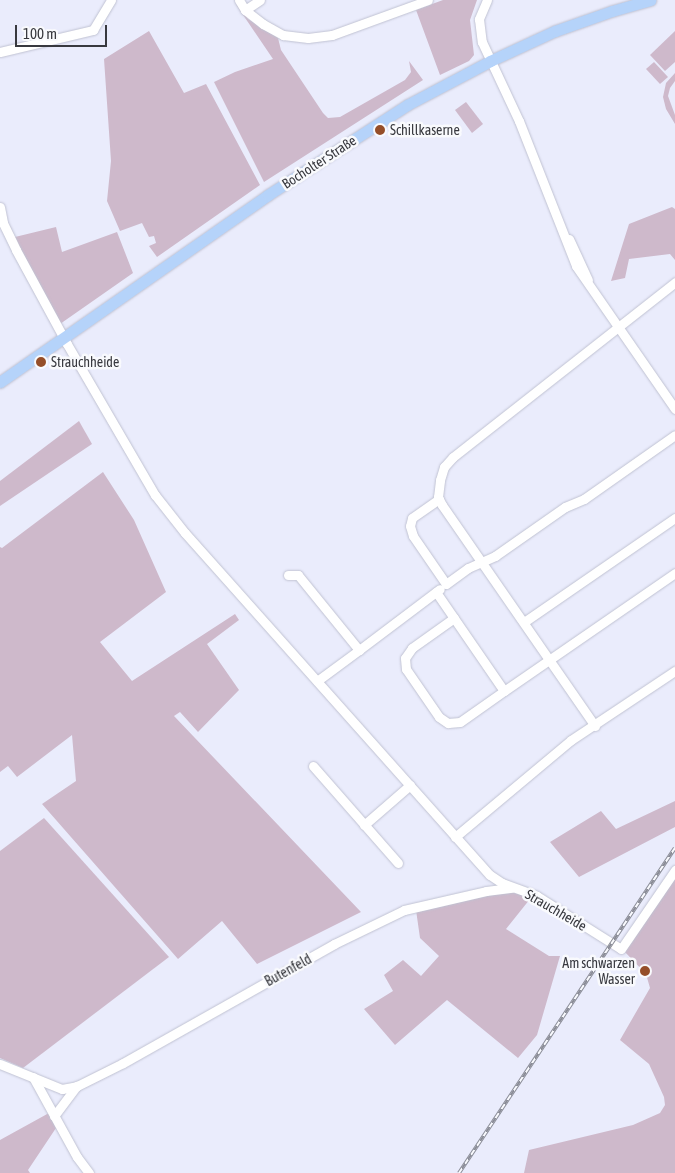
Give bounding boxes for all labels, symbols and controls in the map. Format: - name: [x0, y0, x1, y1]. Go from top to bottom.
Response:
- scale bar: [18, 15, 110, 47]
- text: 100 m: [23, 25, 57, 42]
- place label: Schillkaserne: [390, 122, 460, 138]
- marker: Schillkaserne: [374, 124, 386, 136]
- street label: Bocholter Straße: [279, 132, 359, 192]
- place label: Strauchheide: [51, 354, 119, 370]
- marker: Strauchheide: [35, 356, 47, 368]
- street label: Strauchheide: [522, 886, 590, 934]
- street label: Butenfeld: [262, 950, 314, 990]
- place label: Am schwarzen Wasser: [562, 955, 635, 988]
- marker: Am schwarzen Wasser: [639, 965, 651, 977]

